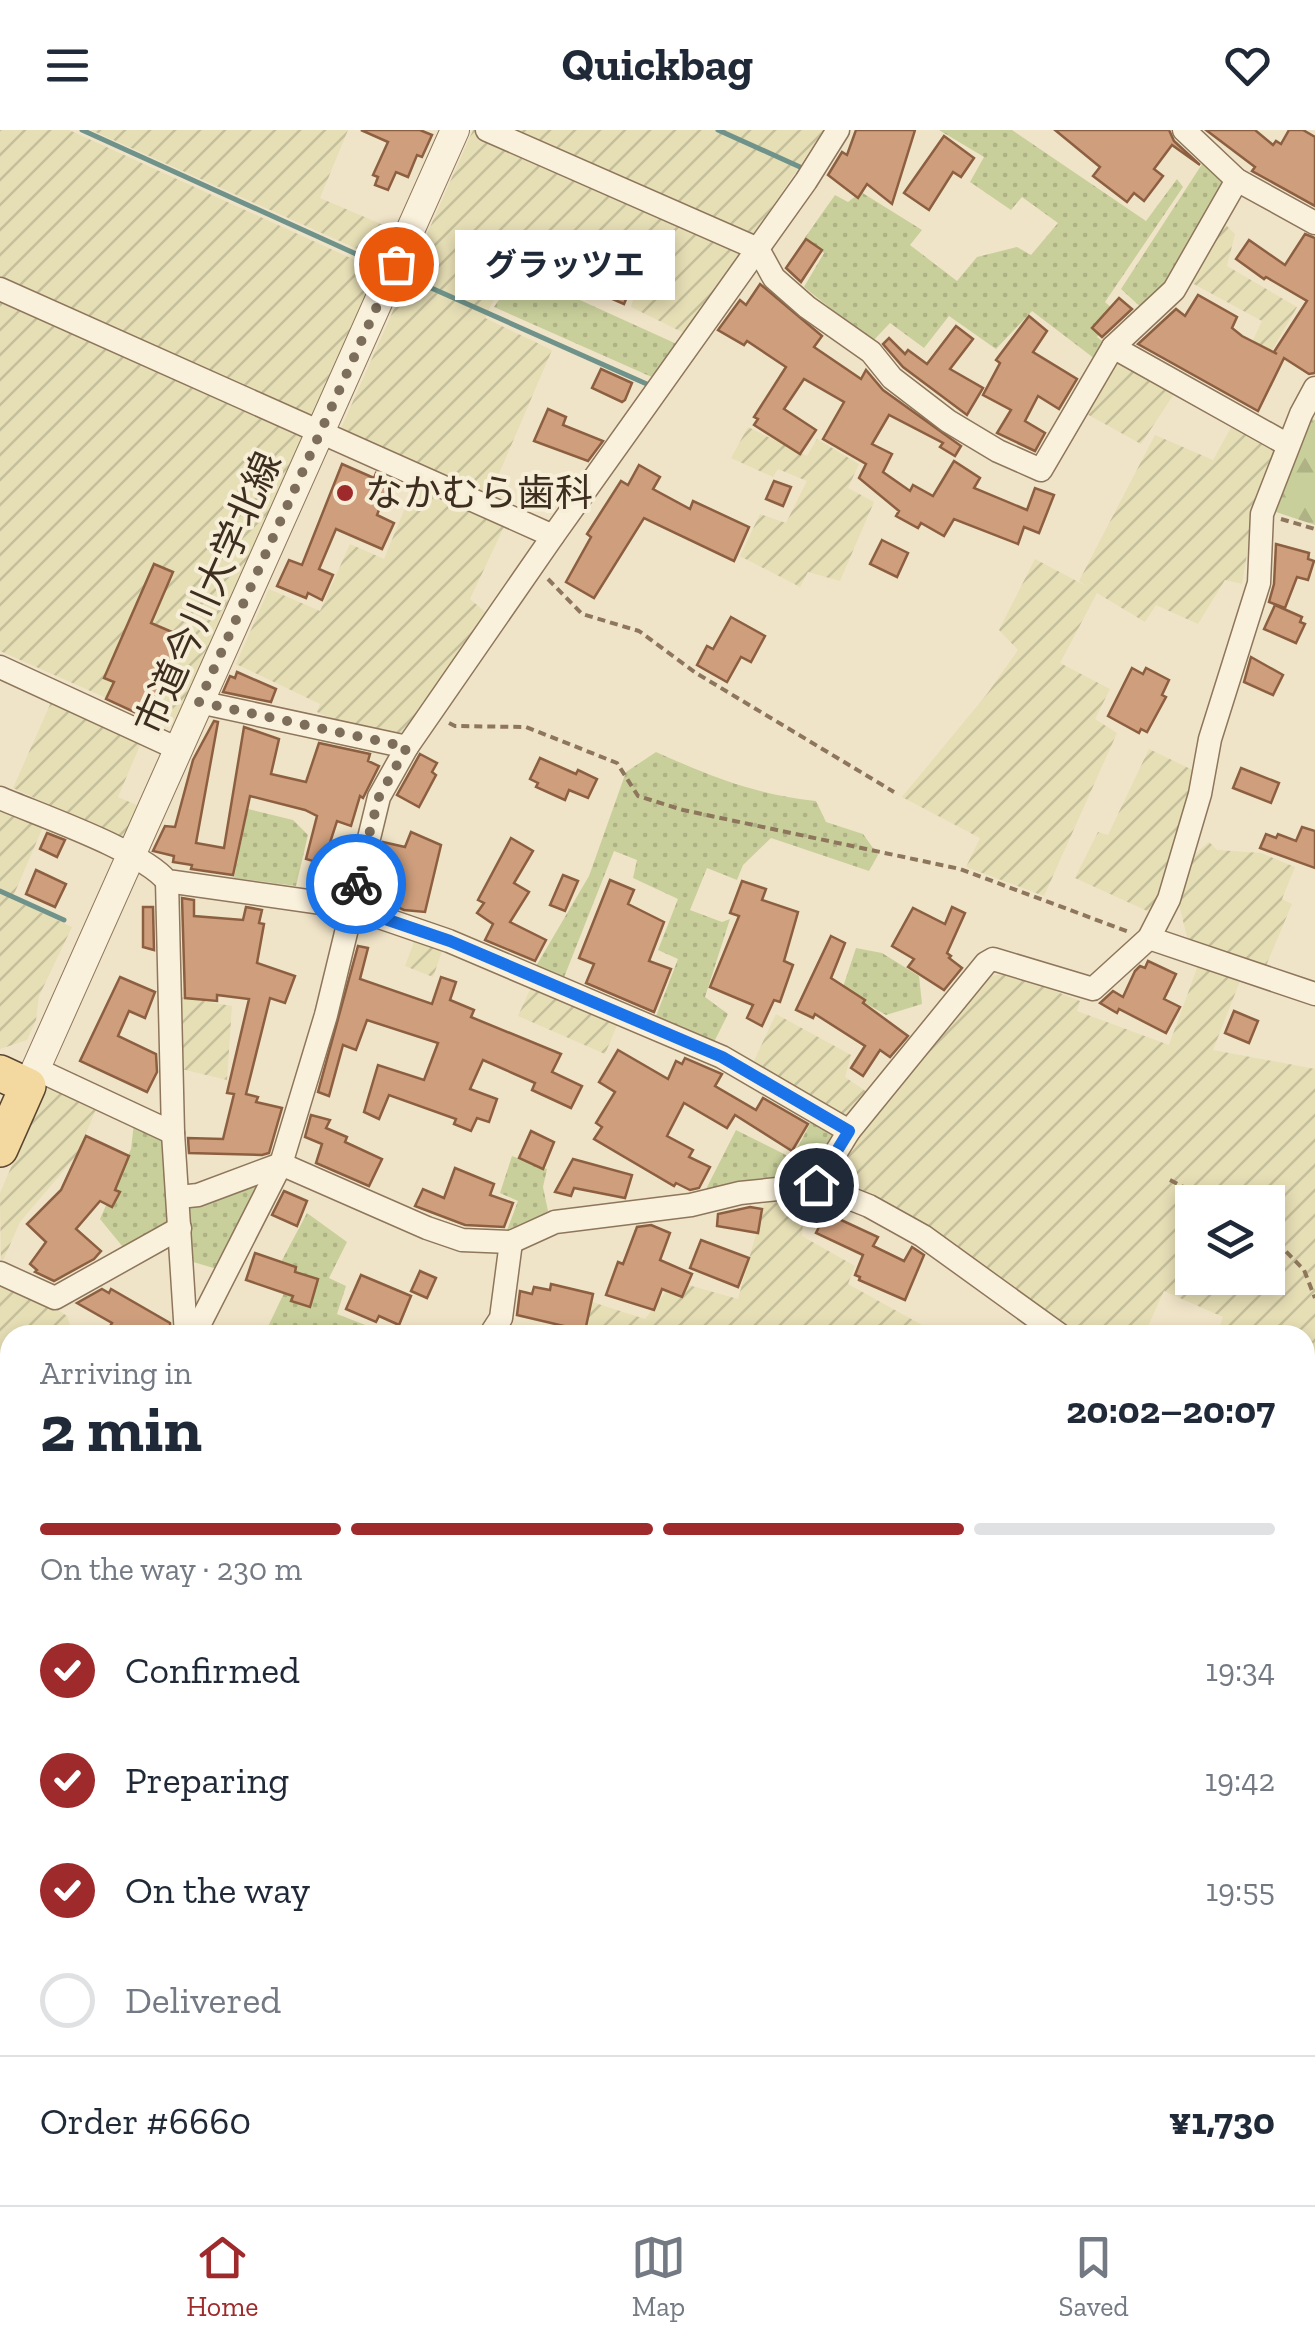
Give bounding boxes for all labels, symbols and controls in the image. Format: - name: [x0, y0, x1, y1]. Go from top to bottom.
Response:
- icon: menu: [40, 38, 95, 93]
- text: Quickbag: [562, 38, 753, 92]
- icon: heart: [1220, 38, 1275, 93]
- pin: [354, 222, 439, 307]
- callout: グラッツエ: [456, 229, 676, 299]
- icon: bag: [369, 237, 424, 292]
- text: グラッツエ: [485, 246, 645, 284]
- street label: 市道今川大学北線: [125, 445, 291, 741]
- place label: なかむら歯科: [365, 470, 593, 516]
- marker: なかむら歯科: [334, 482, 356, 504]
- courier: [306, 834, 406, 934]
- icon: bike: [329, 857, 384, 912]
- pin: [774, 1143, 859, 1228]
- icon: home: [789, 1158, 844, 1213]
- map controls: [1175, 1185, 1285, 1295]
- button: layers: [1175, 1185, 1285, 1295]
- text: Arriving in: [40, 1354, 192, 1392]
- text: 20:02–20:07: [1066, 1387, 1275, 1433]
- text: 2 min: [40, 1390, 202, 1468]
- text: On the way · 230 m: [40, 1550, 302, 1588]
- icon: check: [40, 1643, 95, 1698]
- text: Confirmed: [125, 1647, 300, 1693]
- text: 19:34: [1206, 1651, 1275, 1689]
- icon: check: [40, 1753, 95, 1808]
- text: Preparing: [125, 1757, 289, 1803]
- text: 19:42: [1205, 1761, 1275, 1799]
- icon: check: [40, 1863, 95, 1918]
- text: On the way: [125, 1867, 310, 1913]
- text: 19:55: [1206, 1871, 1275, 1909]
- text: Delivered: [125, 1977, 281, 2023]
- text: Order #6660: [40, 2098, 251, 2144]
- text: ¥1,730: [1169, 2098, 1275, 2144]
- tab: Home: [186, 2230, 258, 2323]
- tab: Map: [631, 2230, 686, 2323]
- tab: Saved: [1059, 2230, 1129, 2323]

